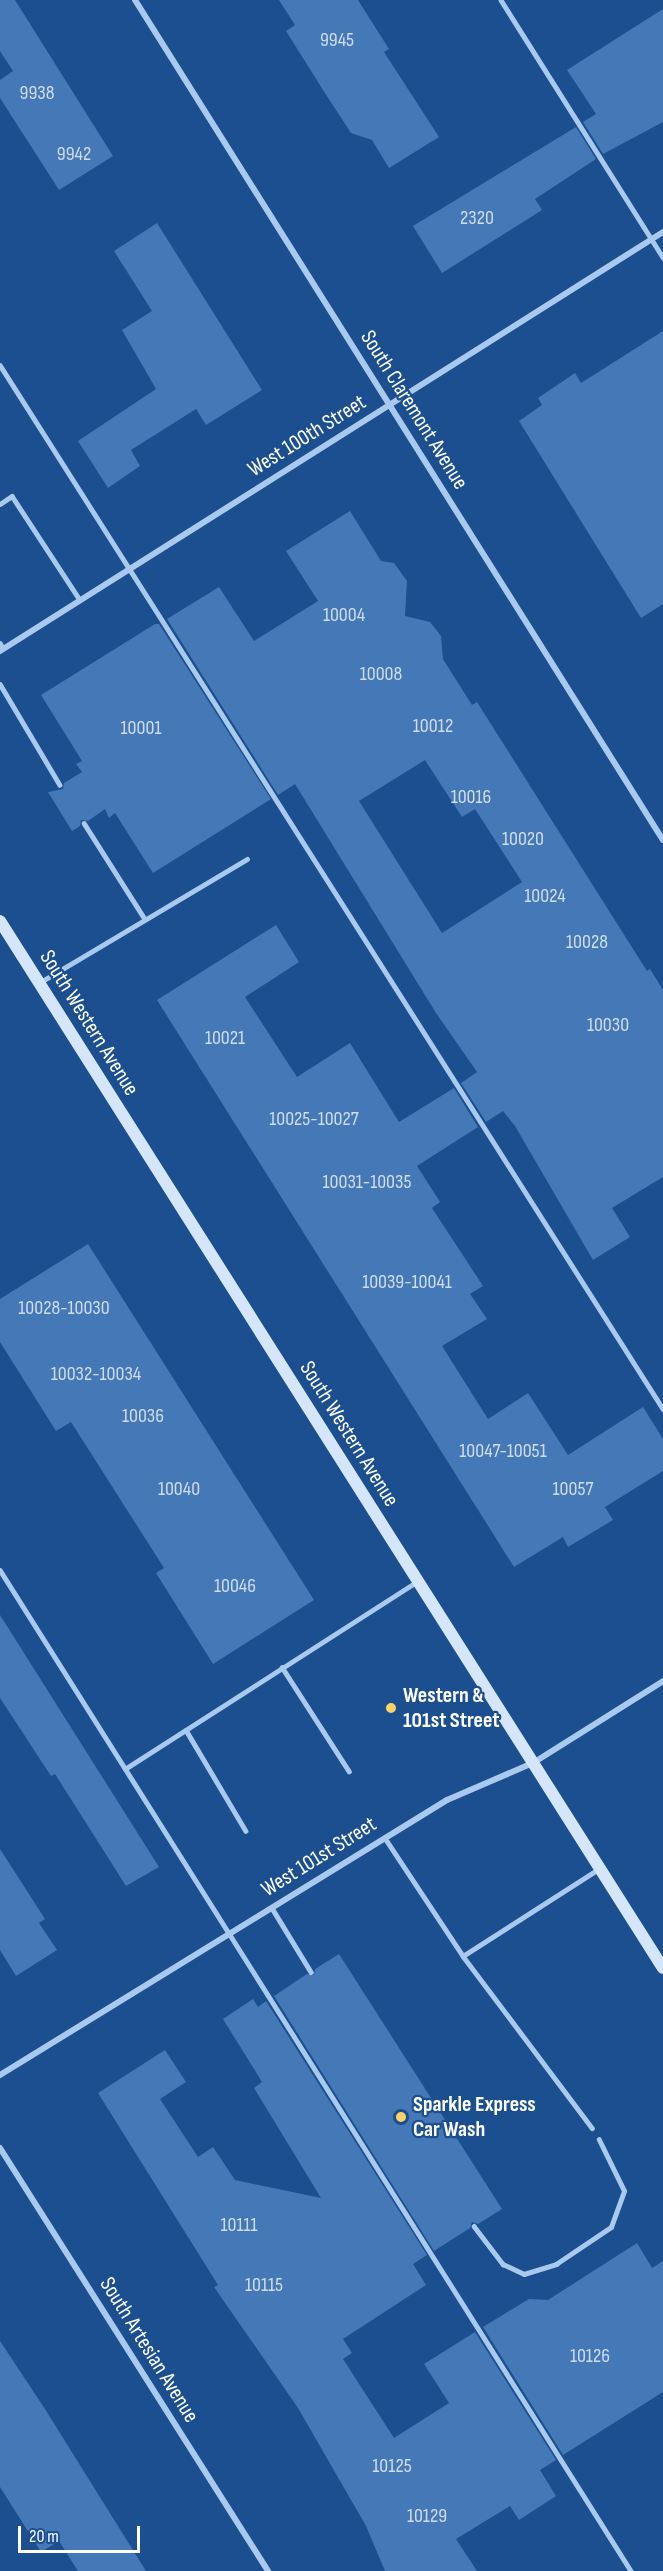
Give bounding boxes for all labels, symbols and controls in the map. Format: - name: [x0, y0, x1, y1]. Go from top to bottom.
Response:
- house number: 9945: [320, 28, 354, 52]
- house number: 9938: [20, 81, 54, 105]
- house number: 9942: [57, 142, 91, 166]
- house number: 2320: [460, 206, 494, 230]
- street label: South Claremont Avenue: [355, 326, 473, 494]
- street label: West 100th Street: [243, 389, 371, 483]
- house number: 10004: [323, 603, 365, 627]
- house number: 10008: [360, 662, 402, 686]
- house number: 10012: [413, 714, 453, 738]
- house number: 10001: [121, 716, 161, 740]
- house number: 10016: [451, 785, 491, 809]
- house number: 10020: [502, 827, 544, 851]
- house number: 10024: [524, 884, 566, 908]
- house number: 10028: [566, 930, 608, 954]
- street label: South Western Avenue: [34, 945, 144, 1101]
- house number: 10030: [587, 1013, 629, 1037]
- house number: 10021: [205, 1026, 245, 1050]
- house number: 10025-10027: [269, 1107, 359, 1131]
- house number: 10031-10035: [323, 1170, 411, 1194]
- house number: 10039-10041: [362, 1270, 452, 1294]
- house number: 10028-10030: [18, 1296, 110, 1320]
- street label: South Western Avenue: [294, 1356, 404, 1512]
- house number: 10032-10034: [51, 1362, 141, 1386]
- house number: 10036: [122, 1404, 164, 1428]
- house number: 10047-10051: [459, 1439, 547, 1463]
- house number: 10040: [158, 1477, 200, 1501]
- house number: 10057: [553, 1477, 593, 1501]
- house number: 10046: [214, 1574, 256, 1598]
- place label: Western & 101st Street: [403, 1682, 500, 1734]
- marker: Western & 101st Street: [384, 1701, 398, 1715]
- street label: West 101st Street: [257, 1811, 381, 1903]
- place label: Sparkle Express Car Wash: [413, 2091, 536, 2142]
- marker: Sparkle Express Car Wash: [394, 2110, 408, 2124]
- house number: 10111: [221, 2213, 257, 2237]
- street label: South Artesian Avenue: [94, 2272, 204, 2428]
- house number: 10115: [245, 2273, 283, 2297]
- house number: 10126: [570, 2344, 610, 2368]
- house number: 10125: [372, 2454, 412, 2478]
- house number: 10129: [407, 2504, 447, 2528]
- scale bar: [21, 2514, 142, 2552]
- text: 20 m: [29, 2526, 59, 2547]

